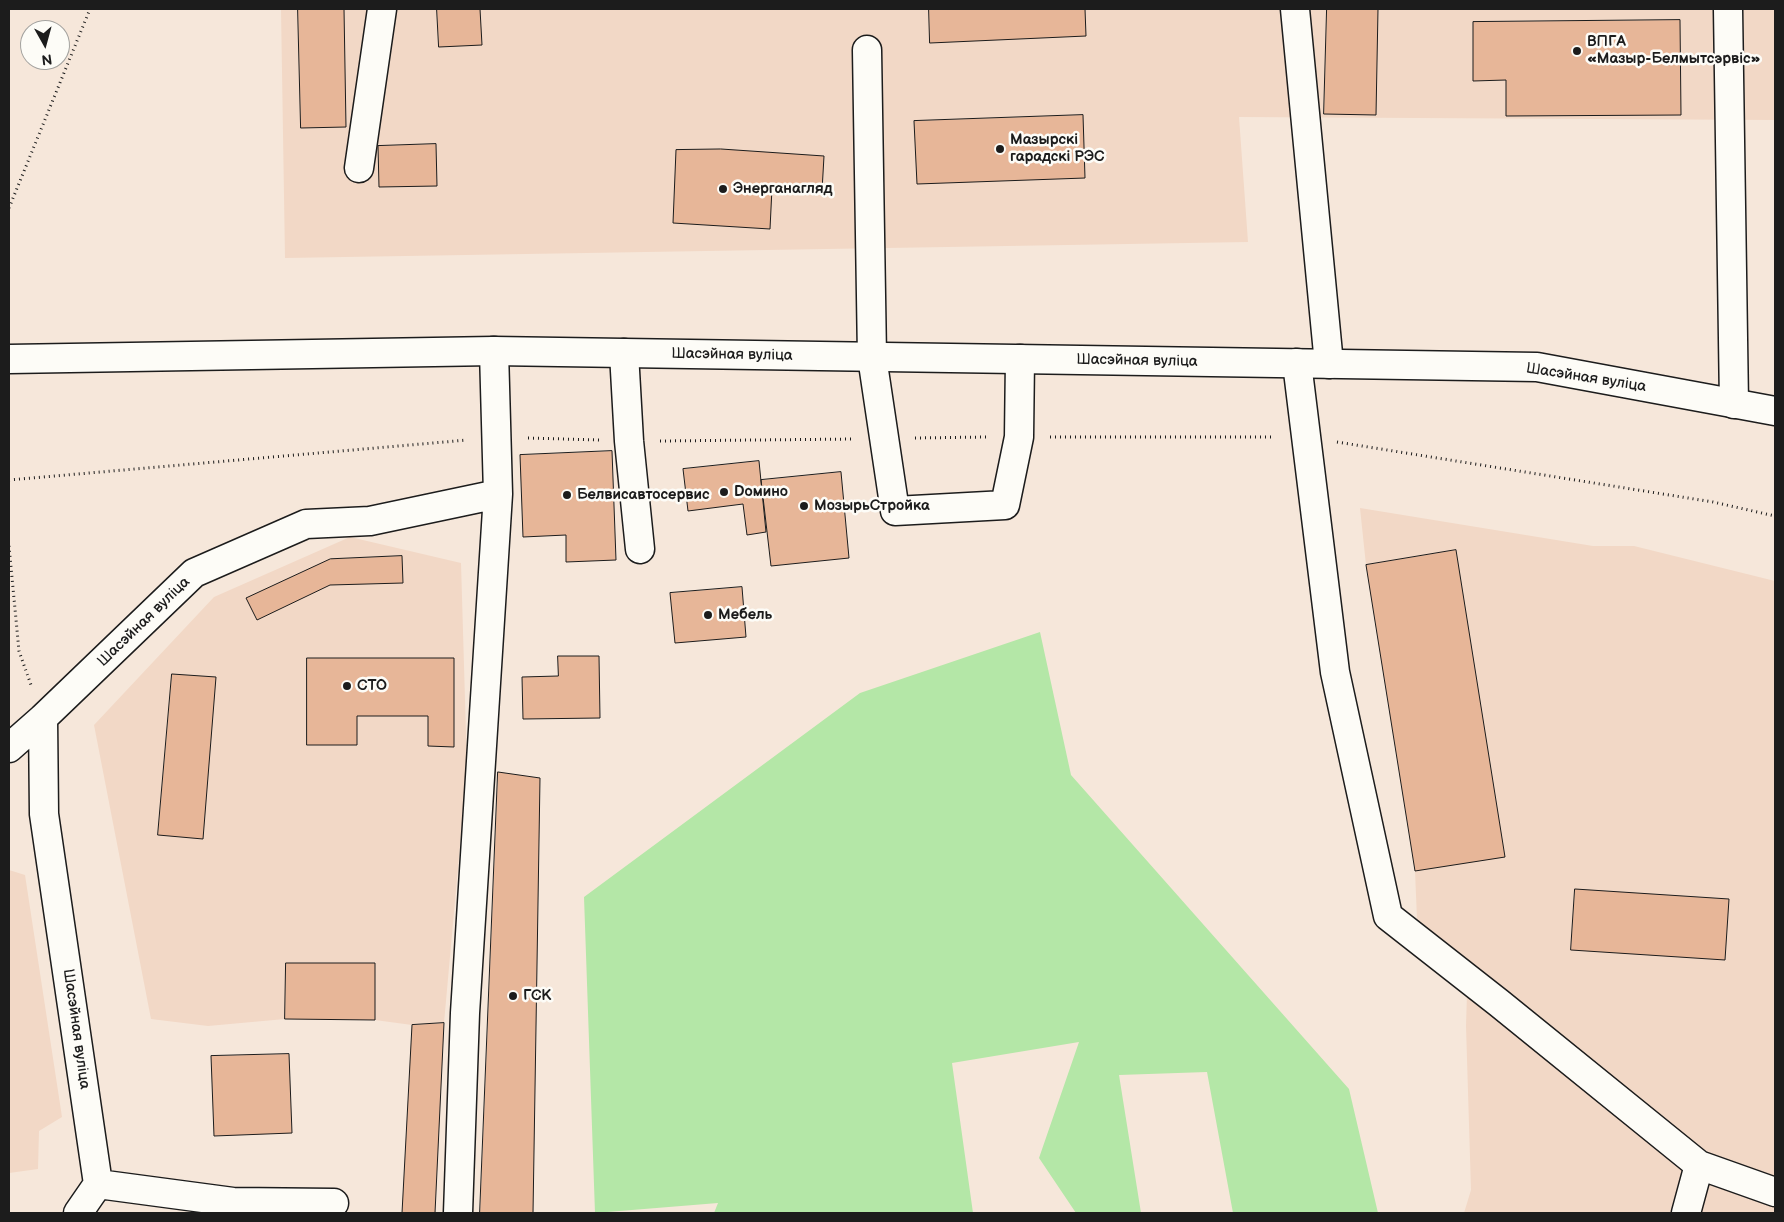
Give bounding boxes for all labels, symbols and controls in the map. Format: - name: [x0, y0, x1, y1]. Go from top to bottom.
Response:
- north arrow: [20, 20, 70, 70]
- place label: ВПГА «Мазыр-Белмытсэрвіс»: [1587, 33, 1760, 68]
- marker: ВПГА «Мазыр-Белмытсэрвіс»: [1571, 45, 1583, 57]
- text: N: [41, 50, 53, 68]
- place label: Мазырскі гарадскі РЭС: [1010, 131, 1104, 166]
- marker: Мазырскі гарадскі РЭС: [994, 143, 1006, 155]
- place label: Энерганагляд: [733, 180, 833, 198]
- marker: Энерганагляд: [717, 183, 729, 195]
- street label: Шасэйная вуліца: [671, 345, 793, 365]
- street label: Шасэйная вуліца: [1076, 351, 1198, 371]
- street label: Шасэйная вуліца: [1525, 360, 1647, 396]
- place label: Dомино: [734, 483, 788, 501]
- place label: Белвисавтосервис: [577, 486, 709, 504]
- marker: Dомино: [718, 486, 730, 498]
- marker: Белвисавтосервис: [561, 489, 573, 501]
- place label: МозырьСтройка: [814, 497, 930, 515]
- marker: МозырьСтройка: [798, 500, 810, 512]
- street label: Шасэйная вуліца: [94, 573, 194, 671]
- place label: Мебель: [718, 606, 772, 624]
- marker: Мебель: [702, 609, 714, 621]
- place label: СТО: [357, 677, 387, 695]
- marker: СТО: [341, 680, 353, 692]
- street label: Шасэйная вуліца: [59, 968, 93, 1090]
- place label: ГСК: [523, 987, 551, 1005]
- marker: ГСК: [507, 990, 519, 1002]

